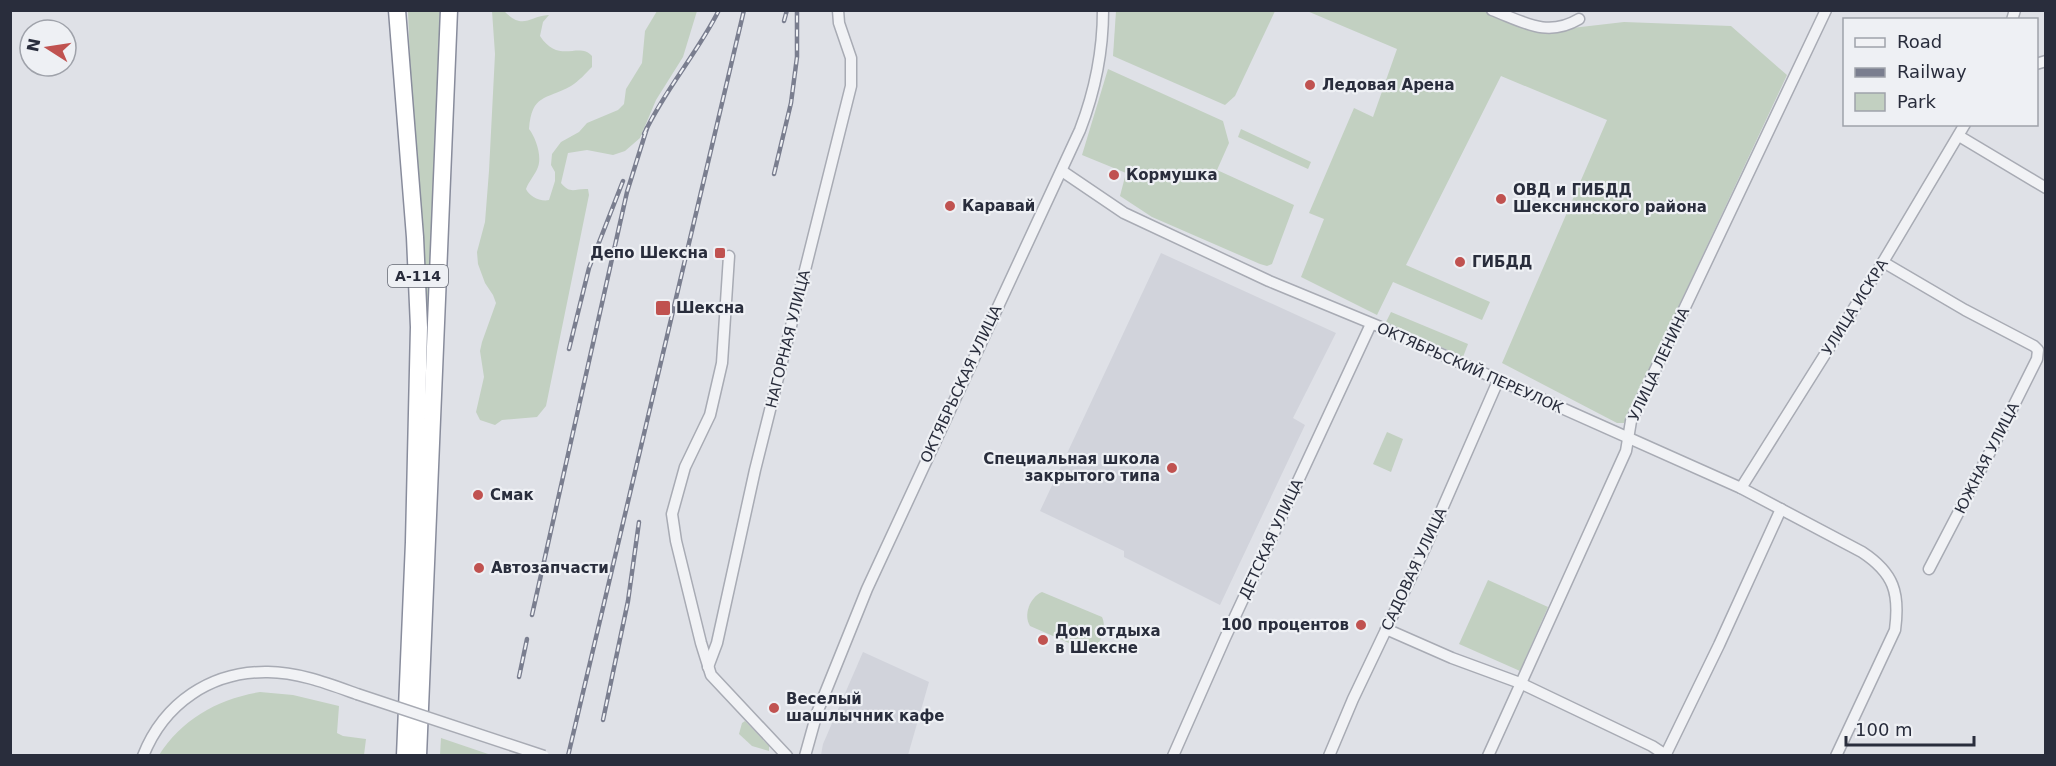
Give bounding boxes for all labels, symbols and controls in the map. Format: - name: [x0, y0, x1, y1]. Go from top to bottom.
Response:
- north arrow: [18, 18, 78, 78]
- legend: [1843, 18, 2038, 126]
- text: Road: [1897, 31, 1942, 52]
- text: N: [23, 36, 45, 54]
- text: Railway: [1897, 61, 1967, 82]
- place label: Ледовая Арена: [1322, 76, 1455, 94]
- marker: Ледовая Арена: [1303, 78, 1317, 92]
- text: Park: [1897, 91, 1936, 112]
- place label: Кормушка: [1126, 166, 1218, 184]
- marker: Кормушка: [1107, 168, 1121, 182]
- place label: ОВД и ГИБДД Шекснинского района: [1513, 181, 1707, 216]
- marker: ОВД и ГИБДД Шекснинского района: [1494, 192, 1508, 206]
- place label: Каравай: [962, 197, 1035, 215]
- marker: Каравай: [943, 199, 957, 213]
- place label: Депо Шексна: [590, 244, 708, 262]
- marker: Депо Шексна: [713, 246, 727, 260]
- place label: ГИБДД: [1472, 253, 1532, 271]
- marker: ГИБДД: [1453, 255, 1467, 269]
- street label: УЛИЦА ИСКРА: [1818, 255, 1892, 358]
- road number: А-114: [388, 265, 448, 287]
- street label: НАГОРНАЯ УЛИЦА: [762, 267, 814, 410]
- marker: Шексна: [654, 299, 672, 317]
- place label: Шексна: [676, 299, 744, 317]
- street label: ОКТЯБРЬСКАЯ УЛИЦА: [917, 302, 1006, 466]
- street label: УЛИЦА ЛЕНИНА: [1625, 304, 1693, 424]
- street label: ОКТЯБРЬСКИЙ ПЕРЕУЛОК: [1374, 318, 1567, 417]
- street label: ЮЖНАЯ УЛИЦА: [1951, 399, 2023, 517]
- place label: Специальная школа закрытого типа: [983, 450, 1160, 485]
- marker: Специальная школа закрытого типа: [1165, 461, 1179, 475]
- street label: ДЕТСКАЯ УЛИЦА: [1235, 475, 1307, 602]
- place label: Смак: [490, 486, 534, 504]
- marker: Смак: [471, 488, 485, 502]
- street label: САДОВАЯ УЛИЦА: [1378, 504, 1451, 633]
- place label: Автозапчасти: [491, 559, 609, 577]
- marker: Автозапчасти: [472, 561, 486, 575]
- place label: 100 процентов: [1221, 616, 1349, 634]
- marker: 100 процентов: [1354, 618, 1368, 632]
- place label: Дом отдыха в Шекснe: [1055, 622, 1161, 657]
- marker: Дом отдыха в Шекснe: [1036, 633, 1050, 647]
- place label: Веселый шашлычник кафе: [786, 690, 944, 725]
- marker: Веселый шашлычник кафе: [767, 701, 781, 715]
- scale bar: [1846, 709, 1974, 747]
- text: 100 m: [1855, 719, 1913, 740]

